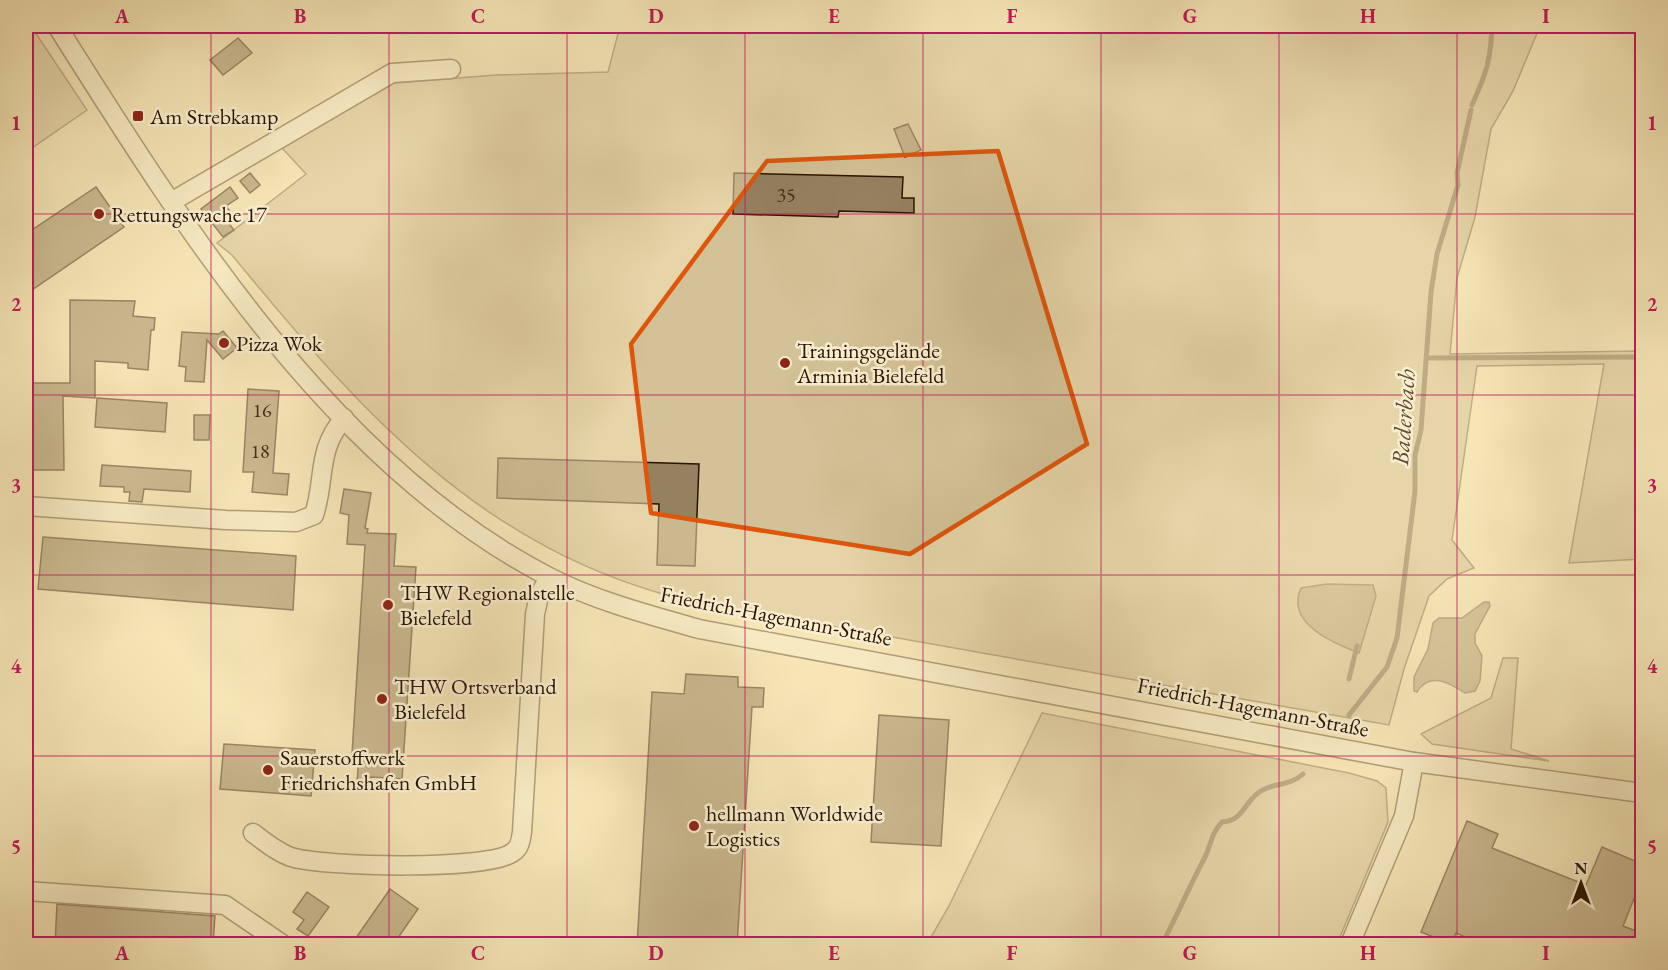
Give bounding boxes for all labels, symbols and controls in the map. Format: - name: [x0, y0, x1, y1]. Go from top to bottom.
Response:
- text: A: [114, 3, 130, 29]
- text: B: [294, 3, 306, 29]
- text: C: [471, 3, 485, 29]
- text: D: [648, 3, 664, 29]
- text: E: [828, 3, 840, 29]
- text: F: [1007, 3, 1018, 29]
- text: G: [1183, 3, 1197, 29]
- text: H: [1360, 3, 1376, 29]
- text: I: [1542, 3, 1550, 29]
- place label: Am Strebkamp: [149, 102, 278, 131]
- marker: Am Strebkamp: [131, 109, 145, 123]
- text: 1: [11, 110, 21, 136]
- text: 1: [1647, 110, 1657, 136]
- house number: 35: [776, 182, 796, 208]
- place label: Rettungswache 17: [111, 200, 267, 229]
- marker: Rettungswache 17: [92, 207, 106, 221]
- text: 2: [11, 291, 22, 317]
- text: 2: [1647, 291, 1658, 317]
- place label: Pizza Wok: [236, 329, 323, 358]
- marker: Pizza Wok: [217, 336, 231, 350]
- place label: Trainingsgelände Arminia Bielefeld: [796, 336, 945, 390]
- marker: Trainingsgelände Arminia Bielefeld: [778, 356, 792, 370]
- water label: Baderbach: [1384, 368, 1422, 467]
- house number: 16: [252, 397, 272, 423]
- house number: 18: [250, 438, 270, 464]
- text: 3: [11, 472, 21, 498]
- text: 3: [1647, 472, 1657, 498]
- place label: THW Regionalstelle Bielefeld: [400, 578, 575, 632]
- street label: Friedrich-Hagemann-Straße: [658, 579, 895, 653]
- marker: THW Regionalstelle Bielefeld: [381, 598, 395, 612]
- text: 4: [11, 653, 22, 679]
- text: 4: [1647, 653, 1658, 679]
- street label: Friedrich-Hagemann-Straße: [1135, 670, 1372, 744]
- place label: THW Ortsverband Bielefeld: [394, 672, 558, 726]
- marker: THW Ortsverband Bielefeld: [375, 692, 389, 706]
- place label: Sauerstoffwerk Friedrichshafen GmbH: [280, 743, 477, 797]
- marker: Sauerstoffwerk Friedrichshafen GmbH: [261, 763, 275, 777]
- place label: hellmann Worldwide Logistics: [706, 799, 883, 853]
- marker: hellmann Worldwide Logistics: [687, 819, 701, 833]
- text: 5: [11, 833, 21, 859]
- text: 5: [1647, 833, 1657, 859]
- north arrow: [1551, 853, 1611, 913]
- text: N: [1575, 858, 1588, 879]
- text: A: [114, 940, 130, 966]
- text: B: [294, 940, 306, 966]
- text: C: [471, 940, 485, 966]
- text: D: [648, 940, 664, 966]
- text: E: [828, 940, 840, 966]
- text: F: [1007, 940, 1018, 966]
- text: G: [1183, 940, 1197, 966]
- text: H: [1360, 940, 1376, 966]
- text: I: [1542, 940, 1550, 966]

